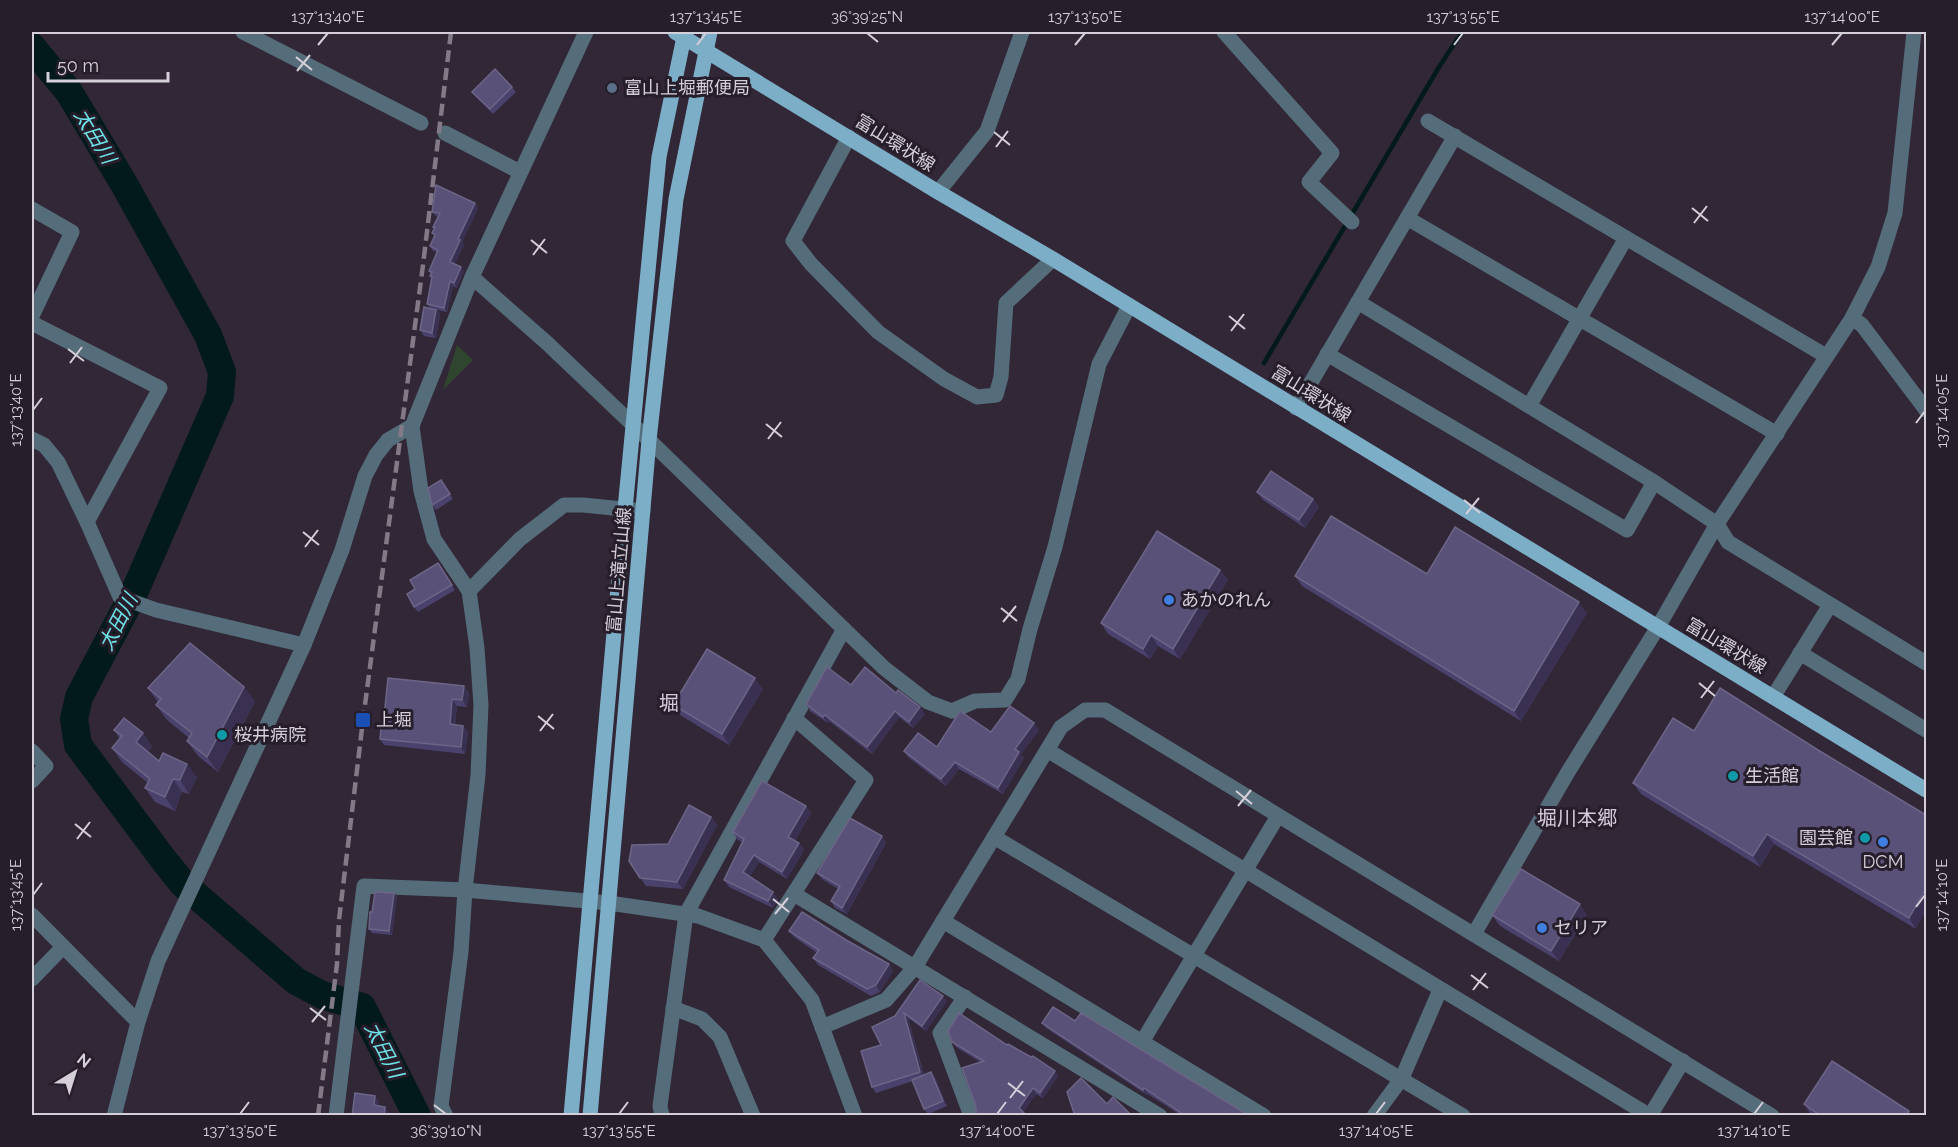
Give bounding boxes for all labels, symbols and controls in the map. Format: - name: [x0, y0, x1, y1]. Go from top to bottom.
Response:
- text: 137°13'40"E: [291, 8, 365, 26]
- text: 137°13'45"E: [670, 8, 742, 26]
- text: 36°39'25"N: [831, 8, 903, 26]
- text: 137°13'50"E: [1048, 8, 1122, 26]
- text: 137°13'55"E: [1426, 8, 1500, 26]
- text: 137°14'00"E: [1804, 8, 1880, 26]
- scale bar: [48, 45, 168, 83]
- text: 50 m: [57, 55, 99, 76]
- place label: 富山上堀郵便局: [624, 77, 750, 98]
- marker: 富山上堀郵便局: [605, 81, 619, 95]
- water label: 太田川: [69, 104, 122, 170]
- street label: 富山環状線: [852, 110, 939, 175]
- street label: 富山環状線: [1268, 361, 1355, 426]
- text: 137°13'40"E: [7, 373, 25, 447]
- text: 137°14'05"E: [1933, 374, 1951, 448]
- street label: 富山上滝立山線: [603, 506, 634, 634]
- water label: 太田川: [94, 588, 143, 654]
- place label: あかのれん: [1181, 589, 1271, 610]
- marker: あかのれん: [1162, 593, 1176, 607]
- street label: 富山環状線: [1682, 613, 1770, 678]
- district label: 堀: [659, 691, 679, 715]
- place label: 上堀: [376, 709, 412, 730]
- marker: 上堀: [354, 711, 372, 729]
- place label: 桜井病院: [234, 724, 306, 745]
- marker: 桜井病院: [215, 728, 229, 742]
- place label: 生活館: [1745, 765, 1799, 786]
- marker: 生活館: [1726, 769, 1740, 783]
- district label: 堀川本郷: [1537, 806, 1617, 830]
- place label: 園芸館: [1799, 827, 1853, 848]
- marker: 園芸館: [1858, 831, 1872, 845]
- marker: DCM: [1876, 835, 1890, 849]
- place label: DCM: [1862, 851, 1904, 872]
- text: 137°13'45"E: [7, 859, 25, 931]
- text: 137°14'10"E: [1933, 859, 1951, 931]
- place label: セリア: [1554, 917, 1608, 938]
- marker: セリア: [1535, 921, 1549, 935]
- water label: 太田川: [360, 1018, 409, 1084]
- north arrow: [45, 1042, 105, 1102]
- text: N: [73, 1049, 95, 1072]
- text: 137°13'50"E: [203, 1122, 277, 1140]
- text: 36°39'10"N: [410, 1122, 482, 1140]
- text: 137°13'55"E: [582, 1122, 656, 1140]
- text: 137°14'00"E: [959, 1122, 1035, 1140]
- text: 137°14'05"E: [1339, 1122, 1413, 1140]
- text: 137°14'10"E: [1718, 1122, 1790, 1140]

